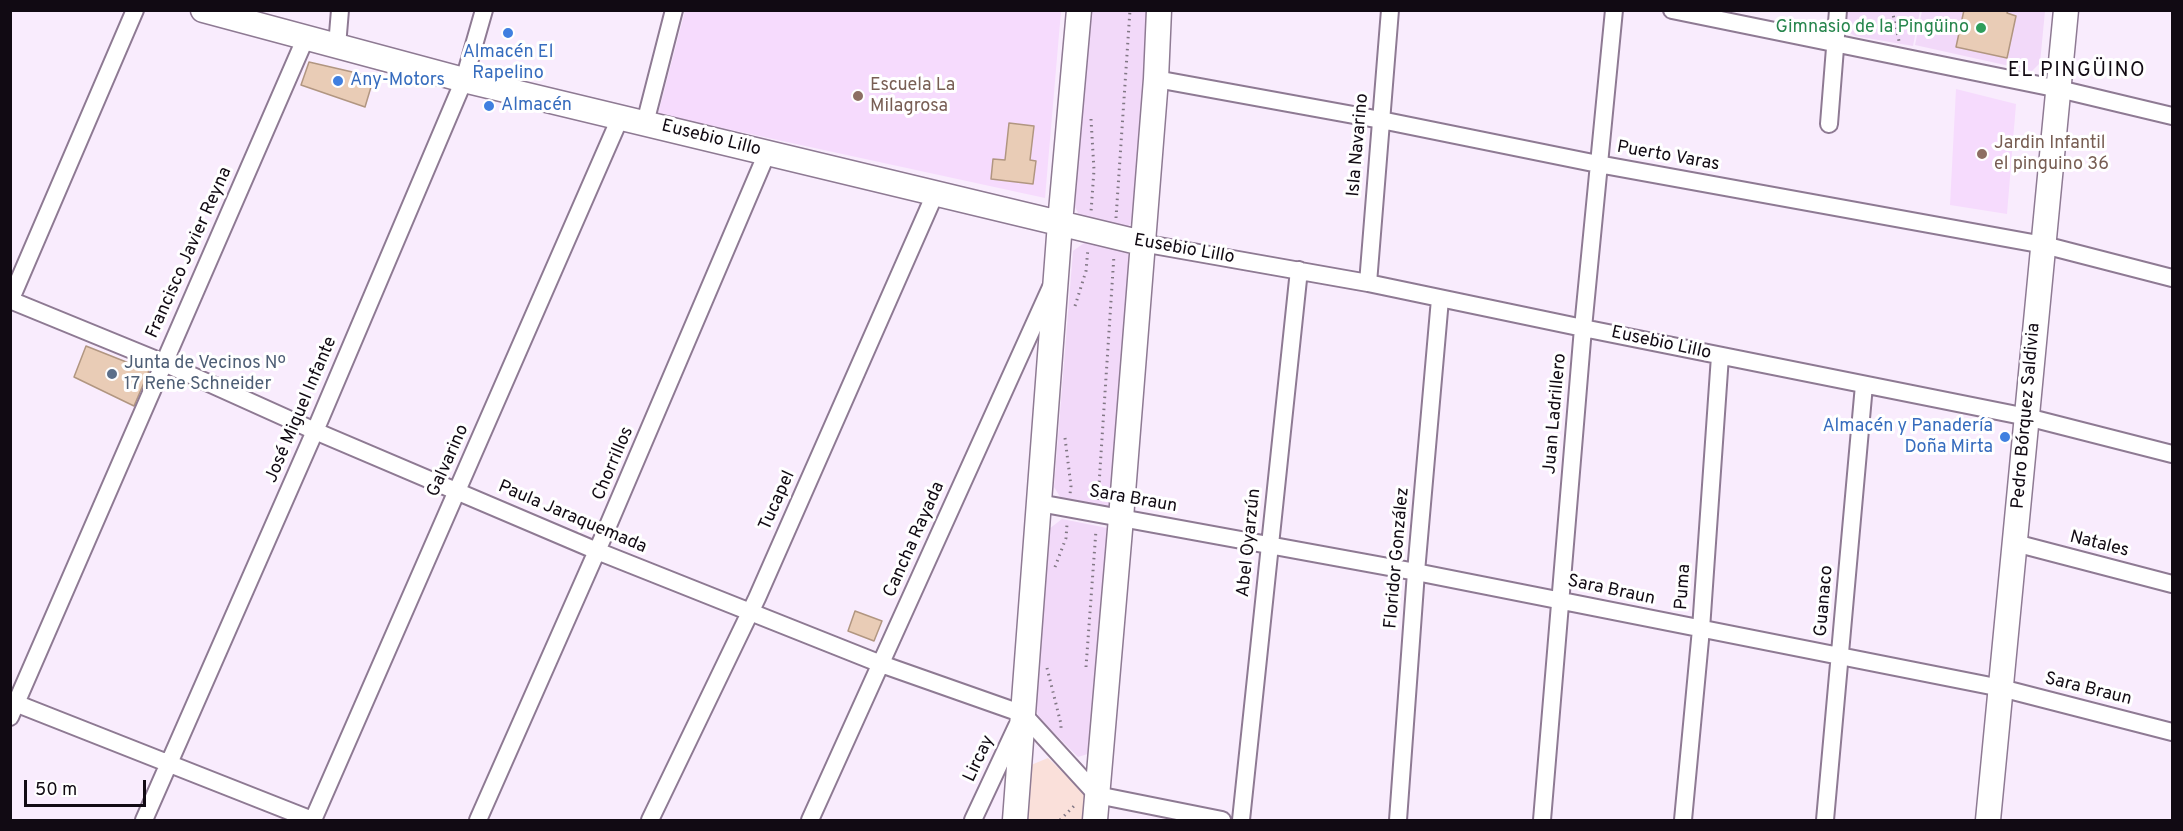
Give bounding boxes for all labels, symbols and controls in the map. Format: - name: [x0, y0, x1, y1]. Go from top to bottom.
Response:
- place label: Gimnasio de la Pingüino: [1776, 17, 1969, 39]
- marker: Gimnasio de la Pingüino: [1974, 21, 1988, 35]
- marker: Almacén El Rapelino: [501, 26, 515, 40]
- place label: Almacén El Rapelino: [463, 42, 553, 84]
- district label: EL PINGÜINO: [2008, 60, 2146, 84]
- place label: Any-Motors: [350, 70, 445, 92]
- marker: Any-Motors: [331, 74, 345, 88]
- place label: Escuela La Milagrosa: [870, 75, 955, 118]
- marker: Escuela La Milagrosa: [851, 89, 865, 103]
- street label: Isla Navarino: [1344, 92, 1374, 198]
- place label: Almacén: [501, 95, 572, 117]
- marker: Almacén: [482, 99, 496, 113]
- street label: Eusebio Lillo: [659, 116, 763, 162]
- place label: Jardin Infantil el pinguino 36: [1994, 133, 2109, 176]
- street label: Puerto Varas: [1615, 137, 1721, 177]
- marker: Jardin Infantil el pinguino 36: [1975, 147, 1989, 161]
- street label: Francisco Javier Reyna: [142, 164, 238, 342]
- street label: Eusebio Lillo: [1132, 231, 1236, 269]
- street label: Pedro Bórquez Saldivia: [2008, 322, 2046, 510]
- street label: Eusebio Lillo: [1609, 323, 1713, 365]
- street label: José Miguel Infante: [261, 334, 343, 486]
- place label: Junta de Vecinos Nº 17 Rene Schneider: [124, 353, 286, 395]
- street label: Juan Ladrillero: [1540, 353, 1572, 475]
- marker: Junta de Vecinos Nº 17 Rene Schneider: [105, 367, 119, 381]
- place label: Almacén y Panadería Doña Mirta: [1822, 416, 1993, 458]
- street label: Galvarino: [423, 421, 475, 501]
- street label: Chorrillos: [589, 424, 639, 504]
- marker: Almacén y Panadería Doña Mirta: [1998, 430, 2012, 444]
- street label: Tucapel: [755, 468, 801, 534]
- street label: Paula Jaraquemada: [494, 477, 650, 559]
- street label: Cancha Rayada: [880, 479, 950, 601]
- street label: Sara Braun: [1087, 482, 1179, 518]
- street label: Floridor González: [1381, 486, 1415, 630]
- street label: Abel Oyarzún: [1234, 488, 1266, 598]
- street label: Natales: [2067, 527, 2131, 563]
- street label: Puma: [1672, 563, 1696, 611]
- street label: Guanaco: [1811, 564, 1839, 638]
- street label: Sara Braun: [1565, 571, 1657, 611]
- street label: Sara Braun: [2042, 669, 2134, 711]
- street label: Lircay: [960, 732, 1000, 786]
- scale bar: [27, 768, 148, 806]
- text: 50 m: [35, 779, 77, 802]

